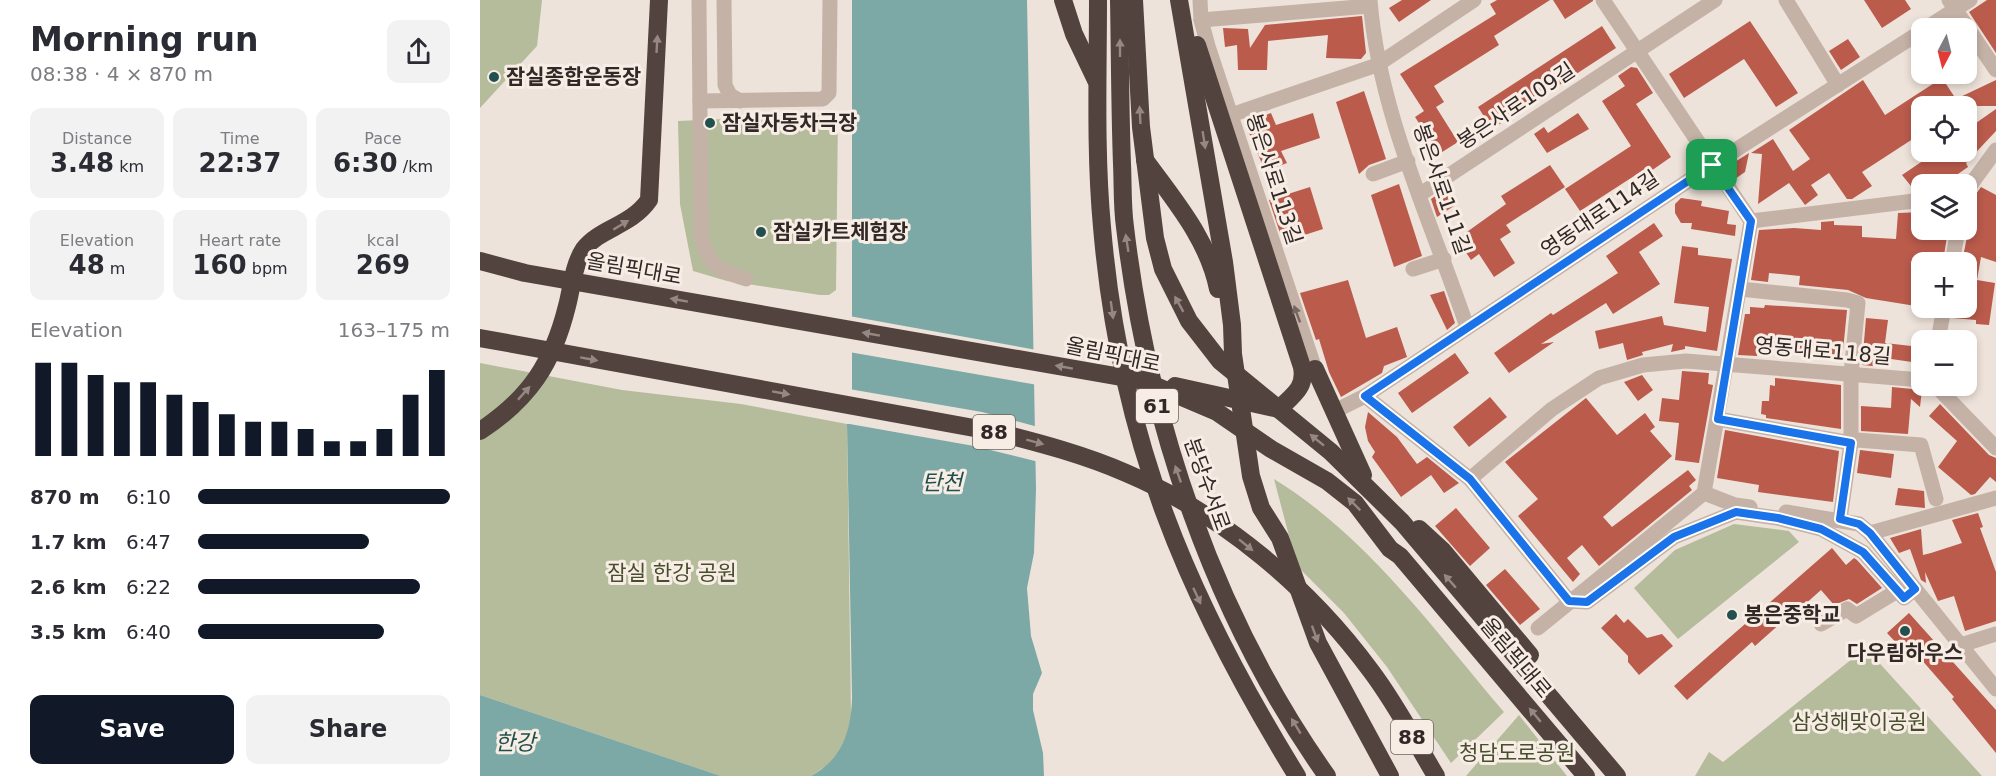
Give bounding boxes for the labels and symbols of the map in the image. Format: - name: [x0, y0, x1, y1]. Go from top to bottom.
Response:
- north arrow: [1911, 18, 1977, 84]
- one-way arrow: [653, 34, 662, 53]
- one-way arrow: [1115, 39, 1125, 58]
- street label: 봉은사로109길: [1453, 58, 1579, 154]
- place label: 잠실종합운동장: [506, 65, 641, 89]
- marker: 잠실종합운동장: [487, 70, 501, 84]
- one-way arrow: [1136, 105, 1145, 124]
- street label: 봉은사로113길: [1241, 110, 1307, 248]
- place label: 잠실자동차극장: [722, 111, 857, 135]
- marker: 잠실자동차극장: [703, 116, 717, 130]
- street label: 봉은사로111길: [1408, 120, 1476, 258]
- one-way arrow: [1199, 131, 1208, 150]
- pin: [1686, 139, 1737, 190]
- street label: 영동대로114길: [1537, 166, 1663, 262]
- one-way arrow: [613, 219, 629, 230]
- place label: 잠실카트체험장: [773, 220, 908, 244]
- marker: 잠실카트체험장: [754, 225, 768, 239]
- one-way arrow: [1122, 233, 1131, 252]
- street label: 올림픽대로: [584, 249, 684, 289]
- one-way arrow: [670, 295, 689, 304]
- one-way arrow: [1174, 296, 1185, 312]
- one-way arrow: [1107, 300, 1116, 319]
- one-way arrow: [1292, 304, 1302, 322]
- one-way arrow: [862, 329, 881, 338]
- street label: 올림픽대로: [1063, 333, 1163, 377]
- street label: 영동대로118길: [1754, 333, 1892, 369]
- one-way arrow: [580, 354, 599, 363]
- one-way arrow: [1054, 362, 1073, 371]
- one-way arrow: [517, 386, 531, 401]
- one-way arrow: [772, 389, 791, 398]
- road number: 61: [1136, 389, 1178, 423]
- road number: 88: [973, 415, 1015, 449]
- one-way arrow: [1309, 434, 1324, 447]
- street label: 분당수서로: [1179, 435, 1235, 533]
- one-way arrow: [1026, 438, 1044, 447]
- one-way arrow: [1172, 465, 1182, 483]
- water label: 탄천: [922, 470, 965, 495]
- one-way arrow: [1347, 497, 1361, 511]
- one-way arrow: [1239, 538, 1254, 550]
- park label: 잠실 한강 공원: [607, 561, 737, 585]
- one-way arrow: [1444, 573, 1457, 589]
- one-way arrow: [1193, 588, 1202, 605]
- place label: 봉은중학교: [1744, 603, 1841, 627]
- marker: 봉은중학교: [1725, 608, 1739, 622]
- street label: 올림픽대로: [1476, 613, 1556, 703]
- marker: 다우림하우스: [1898, 624, 1912, 638]
- one-way arrow: [1310, 625, 1320, 643]
- place label: 다우림하우스: [1847, 641, 1963, 665]
- one-way arrow: [1529, 708, 1542, 723]
- park label: 삼성해맞이공원: [1791, 710, 1927, 734]
- one-way arrow: [1290, 718, 1301, 734]
- road number: 88: [1391, 720, 1433, 754]
- water label: 한강: [495, 730, 538, 755]
- park label: 청담도로공원: [1459, 741, 1575, 765]

